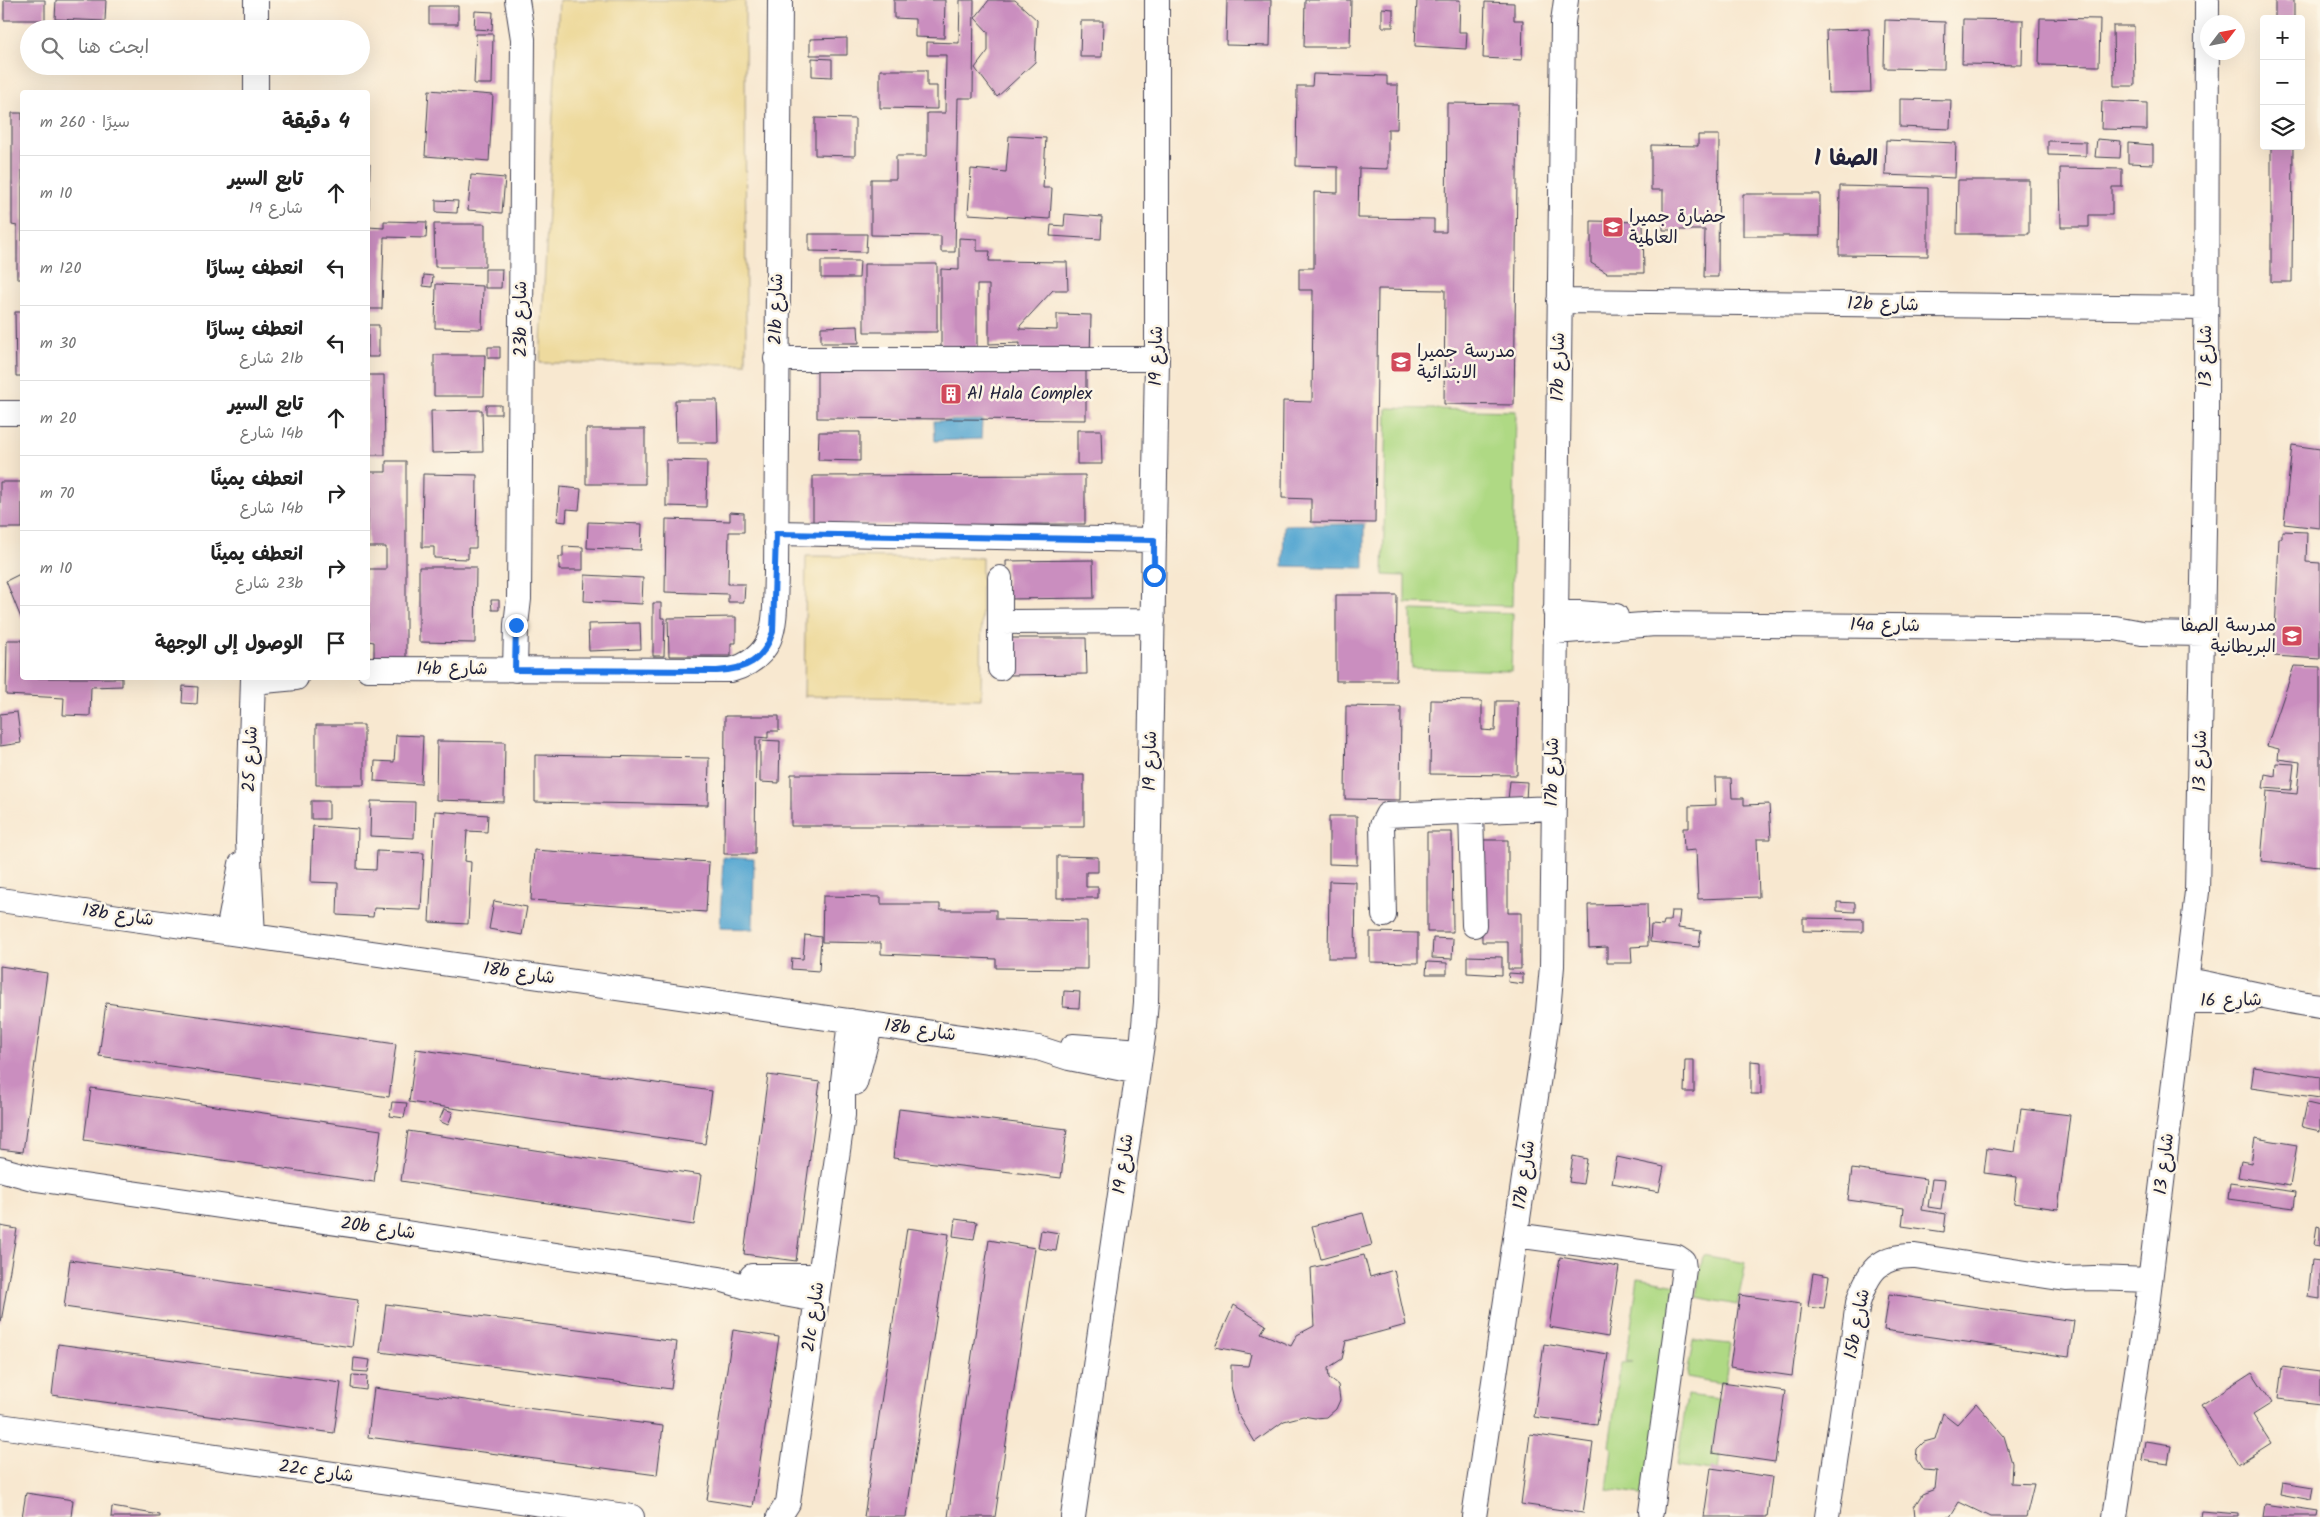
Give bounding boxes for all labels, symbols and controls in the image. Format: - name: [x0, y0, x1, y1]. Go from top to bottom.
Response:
- north arrow: [2200, 15, 2245, 60]
- map controls: [2260, 15, 2305, 150]
- button: +: [2260, 15, 2305, 60]
- search box: [20, 20, 370, 75]
- text: ابحث هنا: [78, 33, 149, 63]
- icon: search: [38, 34, 66, 62]
- button: −: [2260, 60, 2305, 105]
- button: layers: [2260, 105, 2305, 150]
- text: 4 دقيقة: [282, 106, 350, 139]
- text: سيرًا · 260 m: [40, 110, 130, 135]
- district label: الصفا 1: [1814, 142, 1878, 177]
- text: تابع السير: [228, 165, 303, 195]
- icon: ahead: [322, 179, 350, 207]
- text: 10 m: [40, 181, 72, 206]
- text: شارع 19: [249, 196, 303, 221]
- place label: حضارة جميرا العالمية: [1629, 203, 1726, 253]
- school or university icon: حضارة جميرا العالمية: [1601, 215, 1625, 239]
- text: انعطف يسارًا: [206, 254, 303, 284]
- icon: left: [322, 254, 350, 282]
- text: 120 m: [40, 256, 82, 281]
- street label: 21b شارع: [762, 273, 792, 345]
- street label: 23b شارع: [507, 281, 536, 357]
- street label: 12b شارع: [1847, 290, 1919, 320]
- text: انعطف يسارًا: [206, 315, 303, 345]
- street label: شارع 19: [1142, 325, 1172, 387]
- street label: شارع 13: [2192, 325, 2221, 387]
- icon: left: [322, 329, 350, 357]
- text: 30 m: [40, 331, 76, 356]
- street label: 17b شارع: [1544, 332, 1574, 402]
- place label: مدرسة جميرا الابتدائية: [1417, 338, 1515, 388]
- text: 21b شارع: [239, 346, 303, 371]
- school or university icon: مدرسة جميرا الابتدائية: [1389, 350, 1413, 374]
- place label: Al Hala Complex: [967, 380, 1093, 409]
- building icon: Al Hala Complex: [939, 382, 963, 406]
- text: تابع السير: [228, 390, 303, 420]
- icon: ahead: [322, 404, 350, 432]
- text: 20 m: [40, 406, 76, 431]
- text: 14b شارع: [240, 421, 303, 446]
- text: انعطف يمينًا: [211, 465, 303, 495]
- icon: right: [322, 479, 350, 507]
- text: 70 m: [40, 481, 75, 506]
- text: 14b شارع: [240, 496, 303, 521]
- text: انعطف يمينًا: [211, 540, 303, 570]
- icon: right: [322, 554, 350, 582]
- text: 10 m: [40, 556, 72, 581]
- route start: [1143, 564, 1166, 587]
- text: 23b شارع: [235, 571, 303, 596]
- street label: 14a شارع: [1850, 611, 1920, 641]
- place label: مدرسة الصفا البريطانية: [2181, 612, 2276, 662]
- route end: [505, 614, 528, 637]
- school or university icon: مدرسة الصفا البريطانية: [2280, 624, 2304, 648]
- text: الوصول إلى الوجهة: [155, 629, 303, 659]
- icon: arrive: [322, 629, 350, 657]
- street label: 14b شارع: [416, 655, 488, 684]
- street label: شارع 25: [235, 725, 267, 793]
- street label: شارع 19: [1136, 730, 1166, 792]
- street label: شارع 13: [2186, 730, 2216, 792]
- street label: 17b شارع: [1538, 737, 1568, 807]
- street label: 18b شارع: [80, 897, 156, 935]
- street label: 18b شارع: [481, 955, 557, 993]
- street label: شارع 16: [2200, 986, 2262, 1016]
- street label: 18b شارع: [882, 1012, 958, 1050]
- street label: شارع 13: [2147, 1131, 2183, 1197]
- street label: شارع 19: [1105, 1132, 1143, 1196]
- street label: 17b شارع: [1506, 1139, 1544, 1211]
- street label: 20b شارع: [339, 1209, 417, 1249]
- street label: 21c شارع: [795, 1280, 833, 1354]
- street label: 15b شارع: [1837, 1286, 1879, 1362]
- street label: 22c شارع: [277, 1452, 355, 1492]

